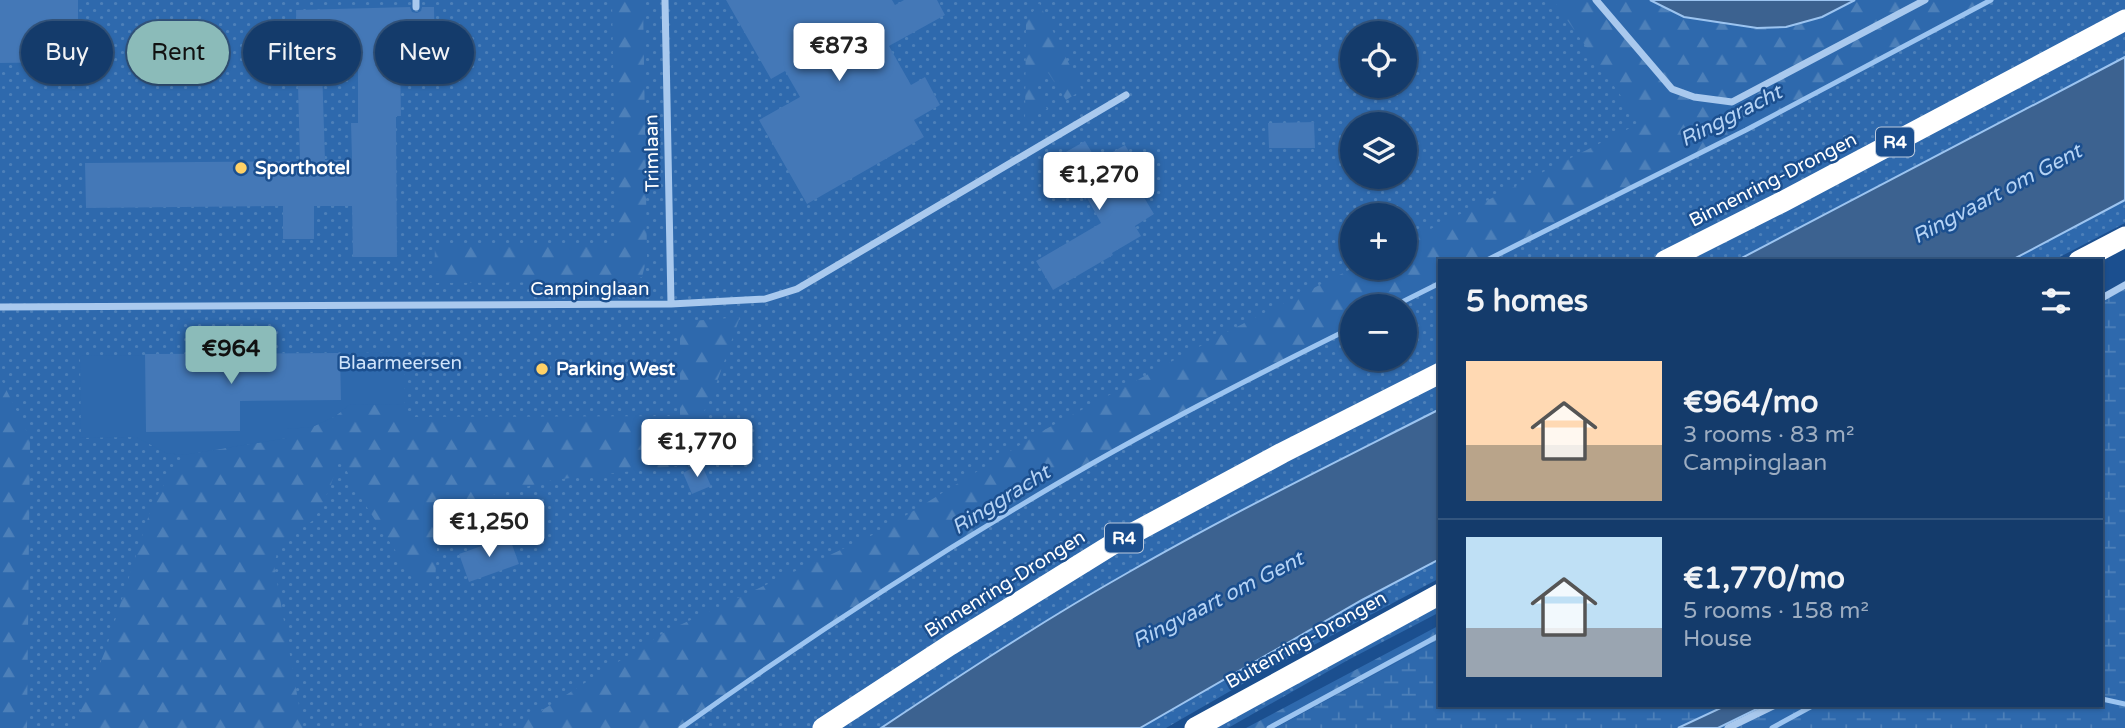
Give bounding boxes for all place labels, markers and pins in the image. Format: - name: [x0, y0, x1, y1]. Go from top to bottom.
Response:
- pin: €873: [798, 24, 880, 83]
- pin: €1,270: [1042, 152, 1156, 212]
- place label: Sporthotel: [255, 157, 350, 180]
- marker: Sporthotel: [233, 160, 249, 176]
- pin: €964: [190, 326, 272, 386]
- place label: Parking West: [556, 358, 676, 381]
- marker: Parking West: [534, 361, 550, 377]
- pin: €1,770: [640, 420, 754, 479]
- pin: €1,250: [432, 500, 546, 559]

